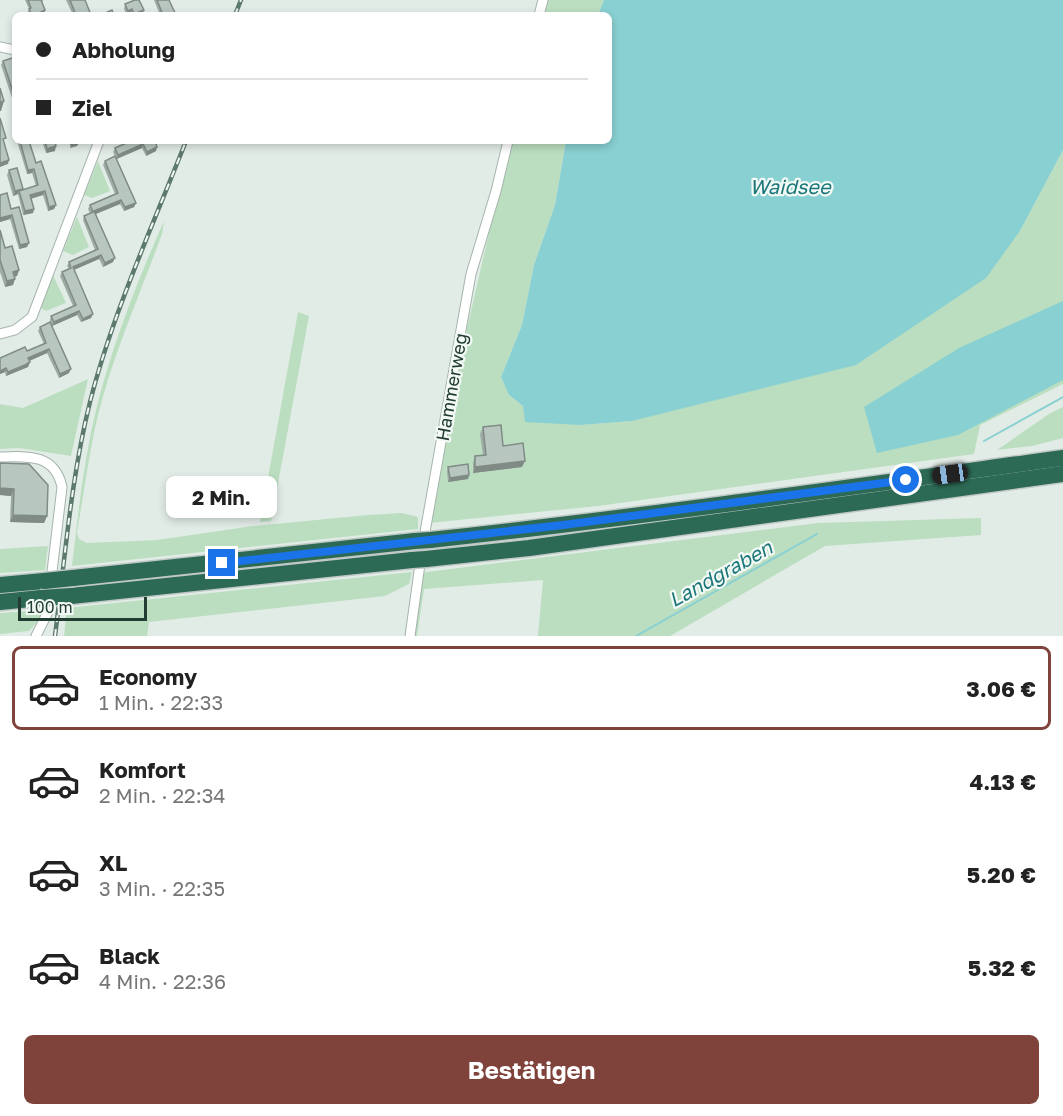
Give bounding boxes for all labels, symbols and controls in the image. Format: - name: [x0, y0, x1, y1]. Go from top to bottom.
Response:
- text: Abholung: [72, 36, 175, 63]
- text: Ziel: [72, 94, 112, 121]
- water label: Waidsee: [749, 174, 832, 198]
- street label: Hammerweg: [431, 331, 471, 443]
- car: [931, 463, 969, 485]
- route start: [892, 466, 919, 493]
- callout: 2 Min.: [166, 476, 278, 518]
- text: 2 Min.: [192, 485, 251, 509]
- water label: Landgraben: [664, 534, 777, 612]
- route end: [208, 549, 235, 576]
- scale bar: [18, 594, 147, 622]
- text: 100 m: [27, 597, 73, 617]
- icon: car: [27, 661, 81, 715]
- text: Economy: [99, 663, 197, 690]
- text: 3.06 €: [966, 675, 1036, 702]
- text: 1 Min. · 22:33: [99, 690, 223, 714]
- icon: car: [27, 754, 81, 808]
- text: Komfort: [99, 756, 186, 783]
- text: 4.13 €: [969, 768, 1036, 795]
- text: 2 Min. · 22:34: [99, 783, 226, 807]
- icon: car: [27, 847, 81, 901]
- text: XL: [99, 849, 127, 876]
- text: 5.20 €: [967, 861, 1036, 888]
- text: 3 Min. · 22:35: [99, 876, 225, 900]
- icon: car: [27, 940, 81, 994]
- text: Black: [99, 942, 160, 969]
- text: 5.32 €: [968, 954, 1036, 981]
- text: 4 Min. · 22:36: [99, 969, 226, 993]
- button: Bestätigen: [24, 1035, 1039, 1104]

